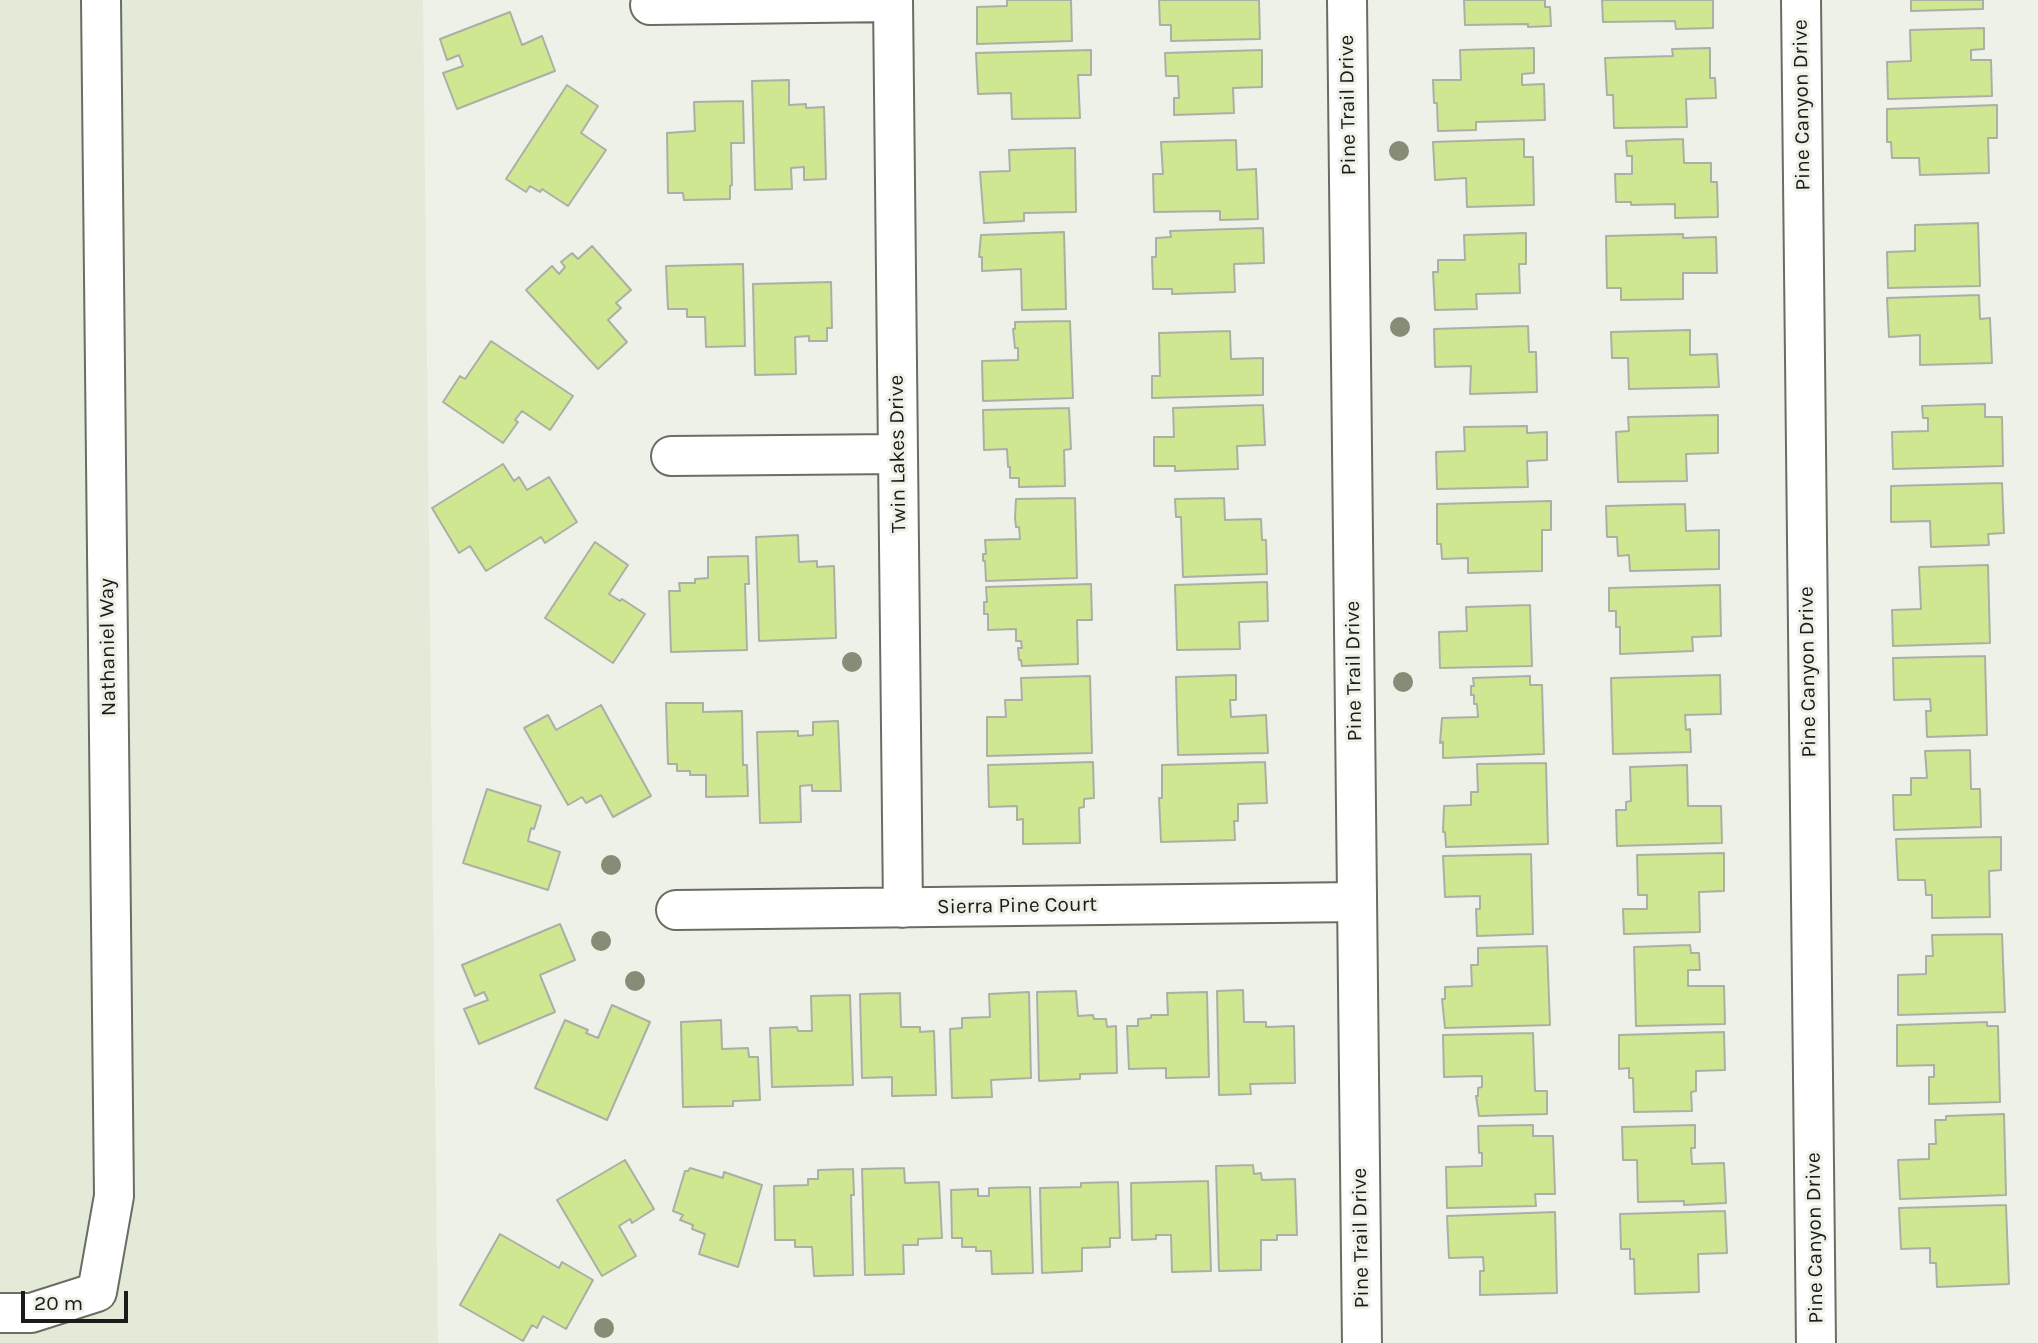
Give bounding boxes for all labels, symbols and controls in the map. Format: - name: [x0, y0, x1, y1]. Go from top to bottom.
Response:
- street label: Pine Canyon Drive: [1788, 19, 1816, 191]
- street label: Pine Trail Drive: [1334, 34, 1362, 176]
- street label: Twin Lakes Drive: [884, 375, 912, 533]
- street label: Nathaniel Way: [94, 578, 122, 716]
- street label: Pine Canyon Drive: [1794, 586, 1822, 758]
- street label: Pine Trail Drive: [1340, 600, 1368, 742]
- street label: Sierra Pine Court: [937, 892, 1097, 920]
- street label: Pine Canyon Drive: [1801, 1152, 1829, 1324]
- street label: Pine Trail Drive: [1347, 1167, 1375, 1309]
- scale bar: [24, 1276, 131, 1320]
- text: 20 m: [34, 1291, 83, 1315]

